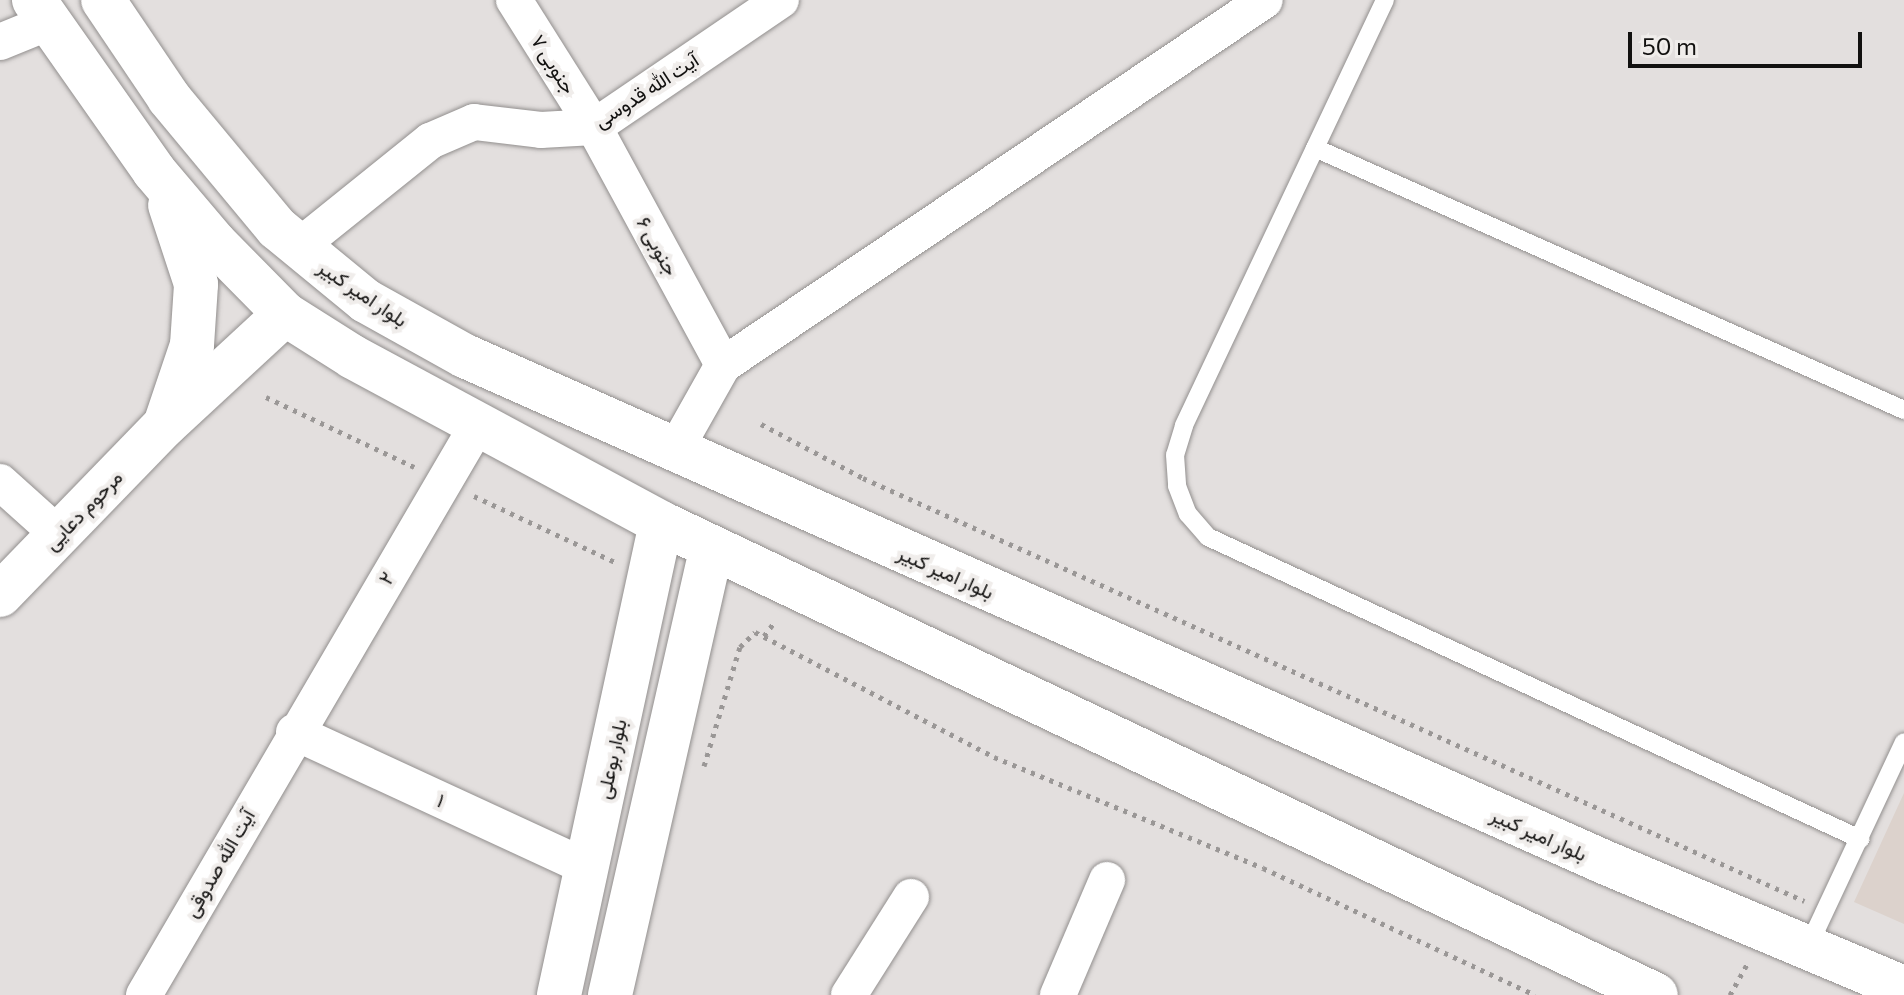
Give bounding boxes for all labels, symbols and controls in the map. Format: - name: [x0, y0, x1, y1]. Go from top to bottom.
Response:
- scale bar: [1632, 16, 1866, 66]
- street label: ۷ جنوبی: [527, 30, 581, 98]
- text: 50 m: [1642, 31, 1697, 60]
- street label: آیت الله قدوسی: [589, 47, 703, 133]
- street label: ۶ جنوبی: [632, 212, 684, 280]
- street label: بلوار امیر کبیر: [314, 254, 412, 332]
- street label: مرحوم دعایی: [39, 465, 127, 555]
- street label: بلوار امیر کبیر: [894, 540, 998, 604]
- street label: ۲: [373, 567, 399, 589]
- street label: بلوار بوعلی: [591, 717, 631, 801]
- street label: ۱: [433, 788, 449, 812]
- street label: بلوار امیر کبیر: [1487, 802, 1591, 866]
- street label: آیت الله صدوقی: [178, 805, 260, 921]

